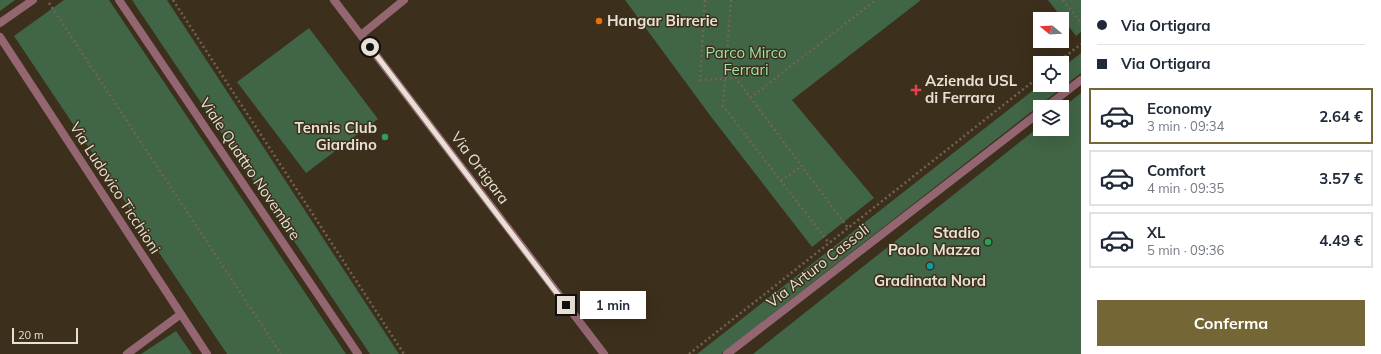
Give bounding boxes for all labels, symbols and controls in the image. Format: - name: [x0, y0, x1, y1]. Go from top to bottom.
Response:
- place label: Hangar Birrerie: [607, 11, 718, 30]
- north arrow: [1033, 12, 1069, 48]
- map controls: [1033, 12, 1069, 136]
- marker: Hangar Birrerie: [594, 16, 604, 26]
- text: Via Ortigara: [1121, 16, 1211, 35]
- route start: [361, 38, 379, 56]
- park label: Parco Mirco Ferrari: [705, 43, 787, 79]
- text: Via Ortigara: [1121, 54, 1211, 73]
- button: locate: [1033, 56, 1069, 92]
- place label: Azienda USL di Ferrara: [925, 71, 1018, 107]
- marker: Azienda USL di Ferrara: [910, 84, 922, 96]
- street label: Viale Quattro Novembre: [196, 94, 305, 243]
- icon: car: [1099, 98, 1135, 134]
- text: Economy: [1147, 99, 1212, 118]
- button: layers: [1033, 100, 1069, 136]
- text: 2.64 €: [1319, 107, 1363, 126]
- street label: Via Ludovico Ticchioni: [66, 118, 165, 257]
- place label: Tennis Club Giardino: [295, 118, 377, 154]
- text: 3 min · 09:34: [1147, 118, 1224, 134]
- street label: Via Ortigara: [447, 128, 514, 208]
- marker: Tennis Club Giardino: [380, 132, 390, 142]
- icon: car: [1099, 160, 1135, 196]
- text: Comfort: [1147, 161, 1205, 180]
- text: 3.57 €: [1319, 169, 1363, 188]
- text: 4 min · 09:35: [1147, 180, 1224, 196]
- street label: Via Arturo Cassoli: [763, 220, 873, 312]
- icon: car: [1099, 222, 1135, 258]
- place label: Stadio Paolo Mazza: [888, 223, 980, 259]
- text: XL: [1147, 223, 1165, 242]
- text: 4.49 €: [1319, 231, 1363, 250]
- marker: Stadio Paolo Mazza: [983, 237, 993, 247]
- text: 5 min · 09:36: [1147, 242, 1224, 258]
- marker: Gradinata Nord: [925, 261, 935, 271]
- place label: Gradinata Nord: [874, 271, 986, 290]
- callout: 1 min: [580, 291, 646, 319]
- route end: [557, 296, 575, 314]
- text: 1 min: [596, 297, 630, 313]
- button: Conferma: [1097, 300, 1365, 346]
- scale bar: [12, 326, 78, 345]
- text: 20 m: [18, 328, 44, 342]

